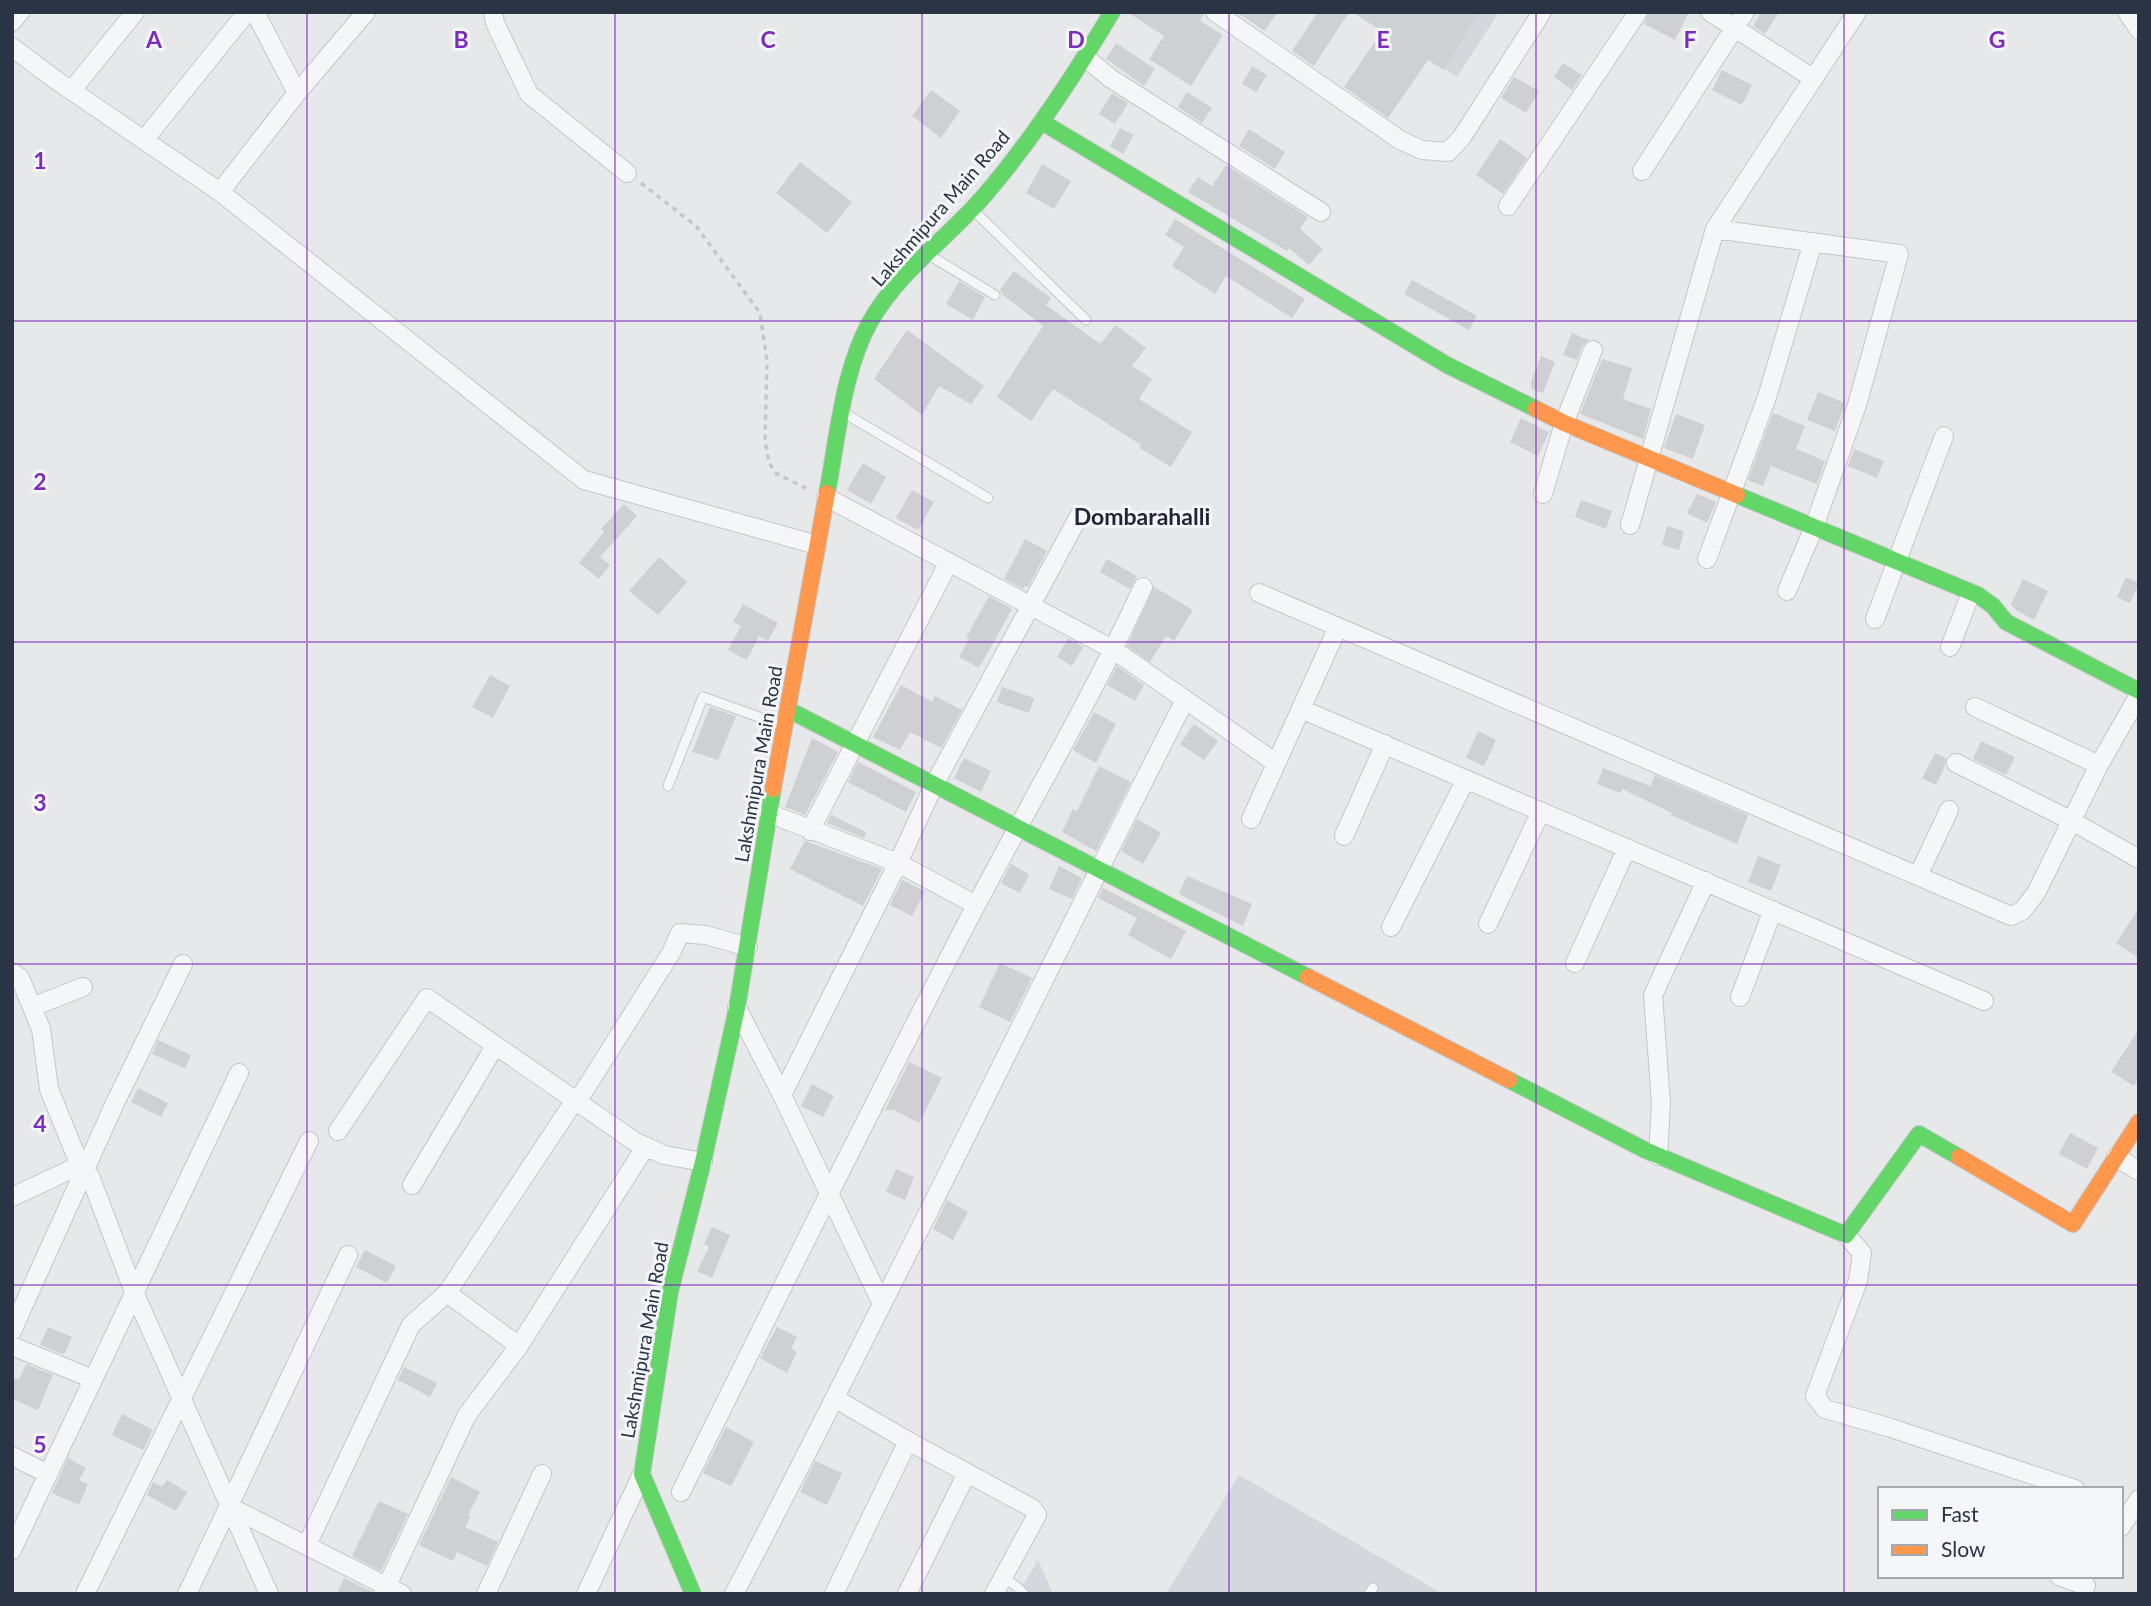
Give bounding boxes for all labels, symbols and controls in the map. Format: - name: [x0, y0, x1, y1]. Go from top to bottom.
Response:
- text: A: [145, 25, 163, 53]
- text: B: [453, 25, 469, 53]
- text: C: [760, 25, 776, 53]
- text: D: [1067, 25, 1085, 53]
- text: E: [1376, 25, 1390, 53]
- text: F: [1683, 25, 1697, 53]
- text: G: [1989, 25, 2005, 53]
- street label: Lakshmipura Main Road: [866, 125, 1014, 291]
- text: 1: [33, 146, 47, 174]
- text: 2: [33, 467, 47, 495]
- district label: Dombarahalli: [1074, 502, 1210, 530]
- street label: Lakshmipura Main Road: [729, 664, 787, 864]
- text: 3: [33, 788, 47, 816]
- text: 4: [33, 1109, 47, 1137]
- street label: Lakshmipura Main Road: [615, 1240, 673, 1440]
- text: 5: [33, 1430, 47, 1458]
- legend: [1878, 1487, 2123, 1578]
- text: Fast: [1941, 1501, 1979, 1526]
- text: Slow: [1941, 1536, 1986, 1561]

